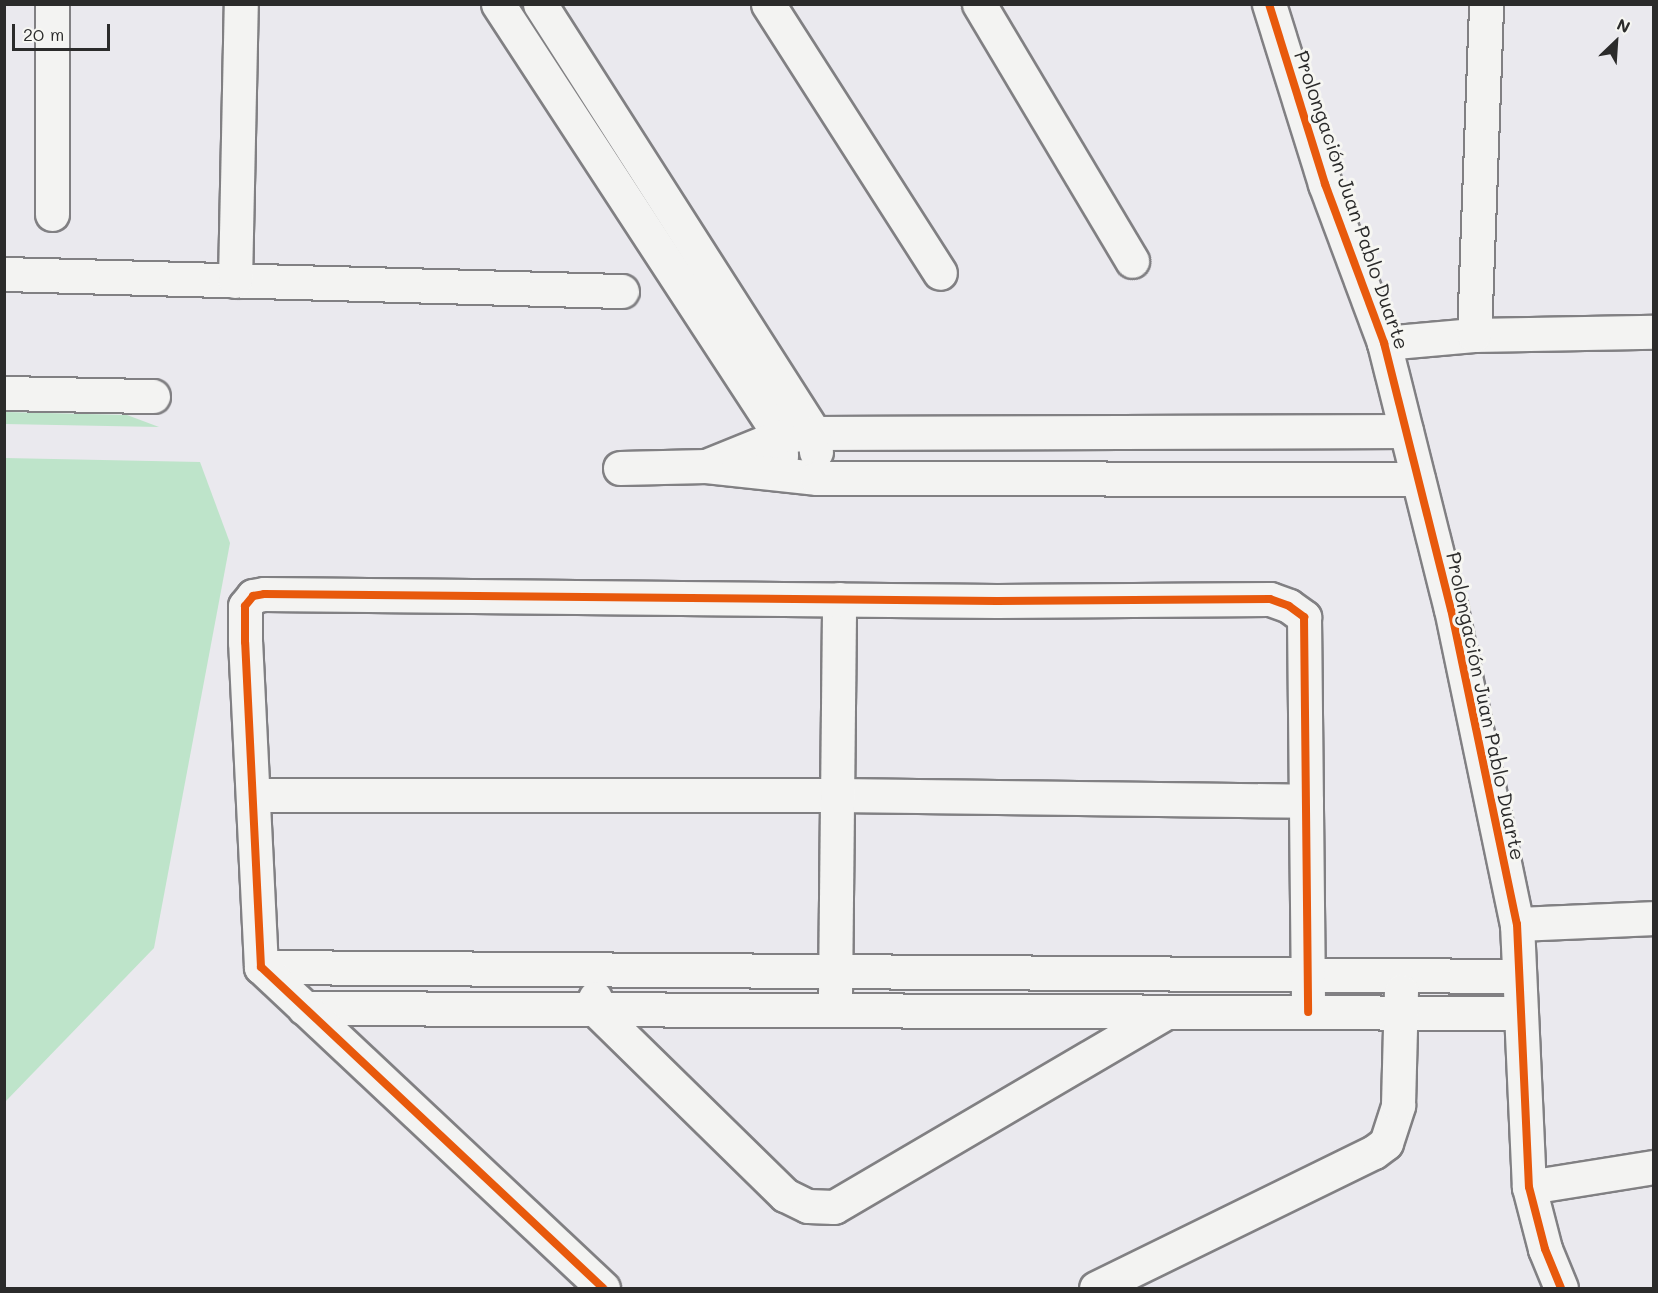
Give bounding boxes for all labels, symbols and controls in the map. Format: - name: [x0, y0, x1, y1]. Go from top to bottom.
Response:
- scale bar: [15, 12, 112, 50]
- north arrow: [1586, 12, 1646, 72]
- text: N: [1614, 13, 1634, 37]
- text: 20 m: [23, 22, 64, 46]
- street label: Prolongación Juan Pablo Duarte: [1289, 48, 1415, 352]
- street label: Prolongación Juan Pablo Duarte: [1442, 550, 1530, 862]

